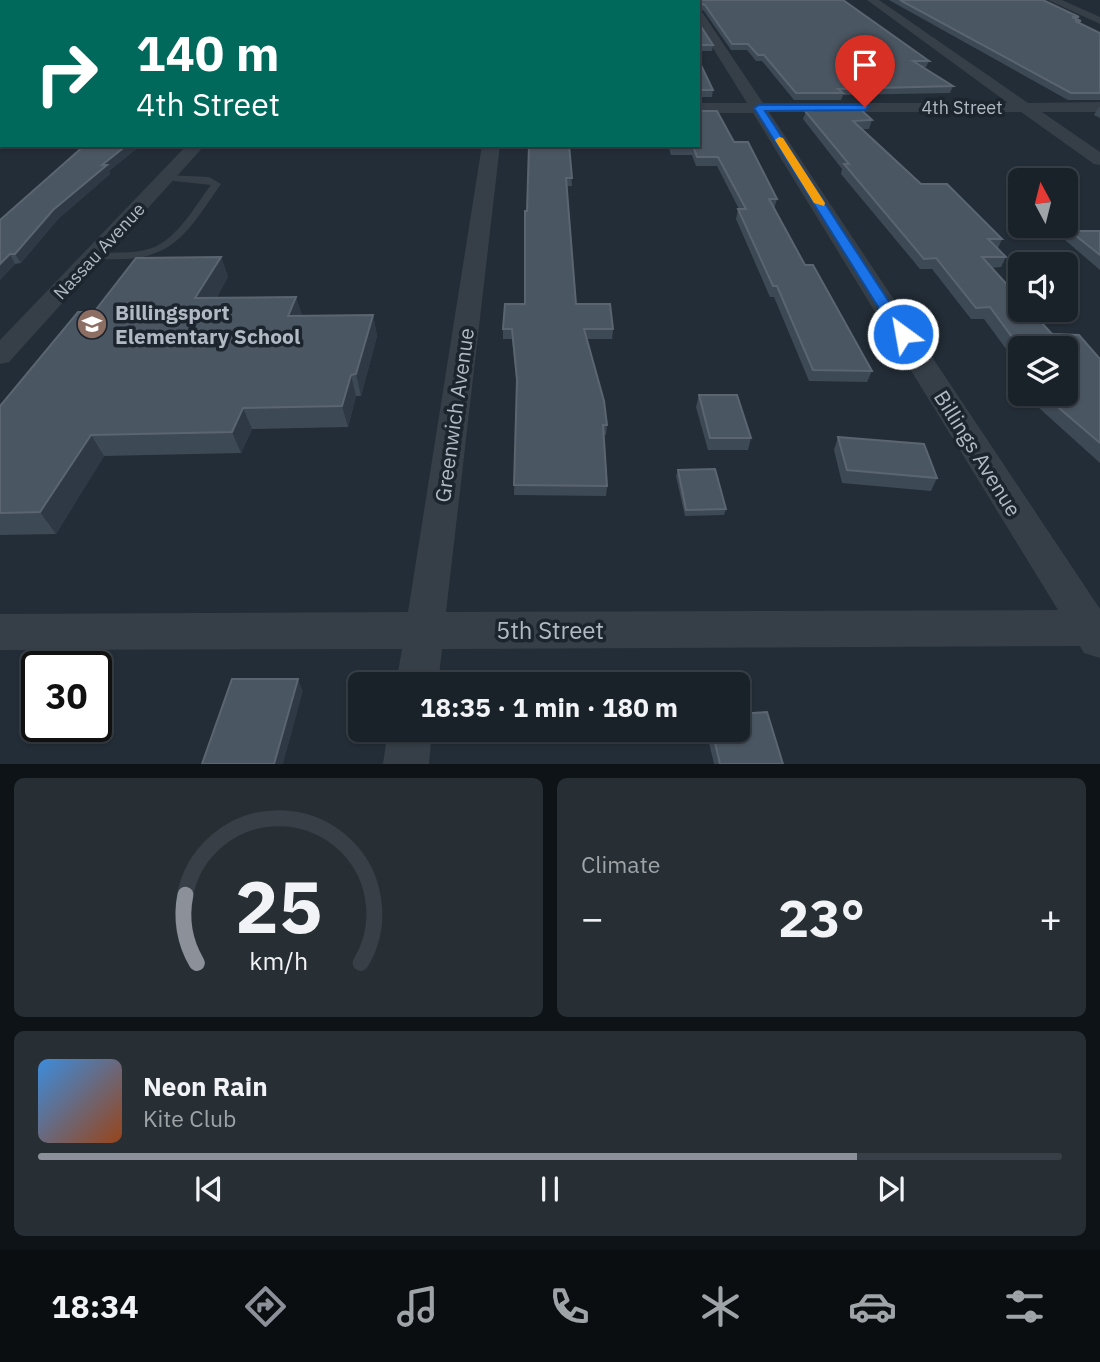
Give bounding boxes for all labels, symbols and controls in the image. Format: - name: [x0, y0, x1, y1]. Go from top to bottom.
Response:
- text: 140 m: [136, 21, 280, 84]
- icon: right: [21, 28, 112, 119]
- pin: [835, 35, 895, 107]
- icon: arrive: [846, 46, 884, 84]
- text: 4th Street: [136, 83, 280, 125]
- street label: 4th Street: [922, 96, 1002, 119]
- north arrow: [1008, 168, 1078, 238]
- map controls: [1008, 168, 1078, 406]
- street label: Nassau Avenue: [48, 198, 150, 304]
- button: sound: [1008, 252, 1078, 322]
- position arrow: [866, 297, 940, 371]
- place label: Billingsport Elementary School: [115, 298, 300, 350]
- school or university icon: Billingsport Elementary School: [75, 307, 109, 341]
- street label: Greenwich Avenue: [428, 326, 480, 504]
- button: layers: [1008, 336, 1078, 406]
- street label: Billings Avenue: [928, 385, 1028, 521]
- street label: 5th Street: [496, 614, 604, 646]
- speed limit sign: 30: [21, 651, 112, 742]
- text: 18:35 · 1 min · 180 m: [420, 690, 678, 724]
- text: Climate: [581, 849, 660, 879]
- text: 25: [235, 859, 322, 954]
- text: 23°: [778, 884, 865, 951]
- text: −: [581, 893, 604, 942]
- text: +: [1039, 893, 1062, 942]
- text: km/h: [249, 944, 308, 977]
- text: Neon Rain: [143, 1069, 268, 1103]
- text: Kite Club: [143, 1103, 236, 1133]
- icon: previous: [190, 1170, 228, 1208]
- icon: pause: [531, 1170, 569, 1208]
- icon: next: [872, 1170, 910, 1208]
- icon: directions: [241, 1282, 290, 1331]
- icon: music: [393, 1282, 442, 1331]
- icon: phone: [545, 1282, 594, 1331]
- icon: climate: [696, 1282, 745, 1331]
- icon: car: [848, 1282, 897, 1331]
- icon: filters: [1000, 1282, 1049, 1331]
- text: 18:34: [51, 1285, 139, 1327]

